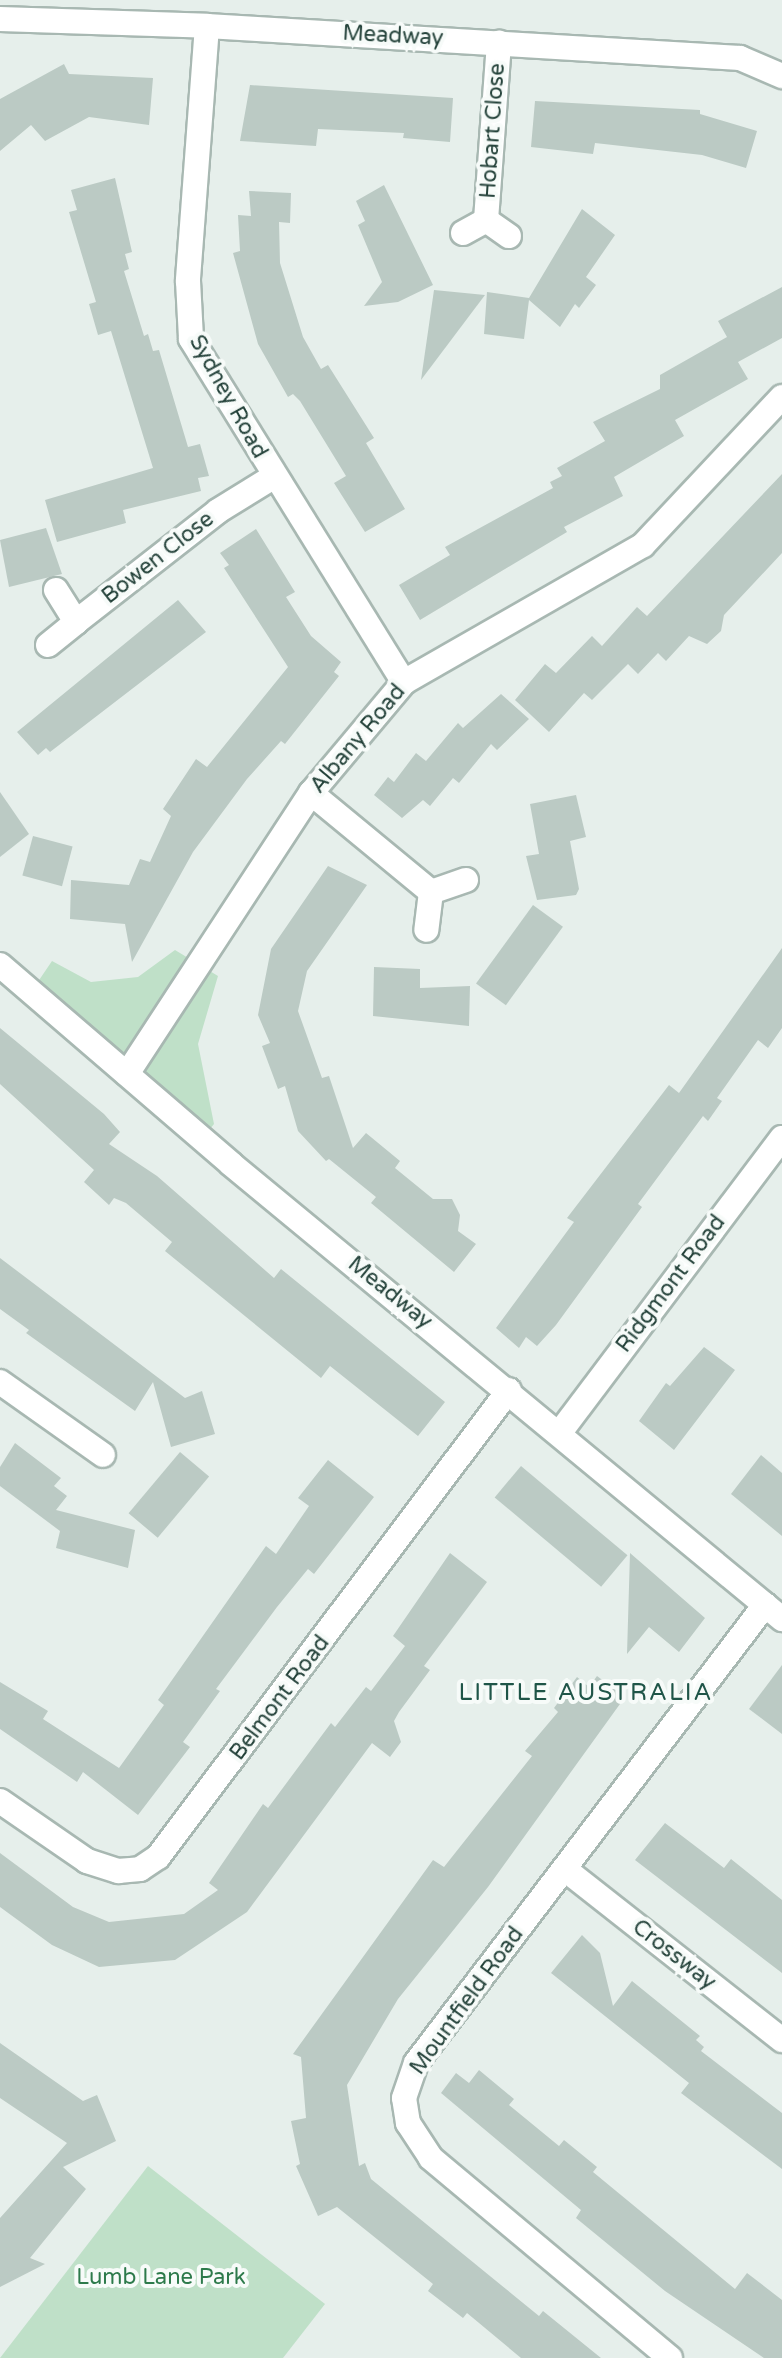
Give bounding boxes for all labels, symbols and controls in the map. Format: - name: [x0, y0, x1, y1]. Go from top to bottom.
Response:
- street label: Meadway: [342, 20, 444, 52]
- street label: Hobart Close: [475, 62, 511, 200]
- street label: Sydney Road: [183, 331, 273, 463]
- street label: Bowen Close: [97, 506, 219, 610]
- street label: Albany Road: [305, 679, 411, 799]
- street label: Ridgmont Road: [611, 1210, 731, 1358]
- street label: Meadway: [342, 1251, 438, 1335]
- street label: Belmont Road: [225, 1630, 335, 1766]
- district label: LITTLE AUSTRALIA: [459, 1679, 713, 1707]
- street label: Crossway: [627, 1914, 721, 1996]
- street label: Mountfield Road: [405, 1922, 529, 2080]
- park label: Lumb Lane Park: [76, 2265, 246, 2291]

